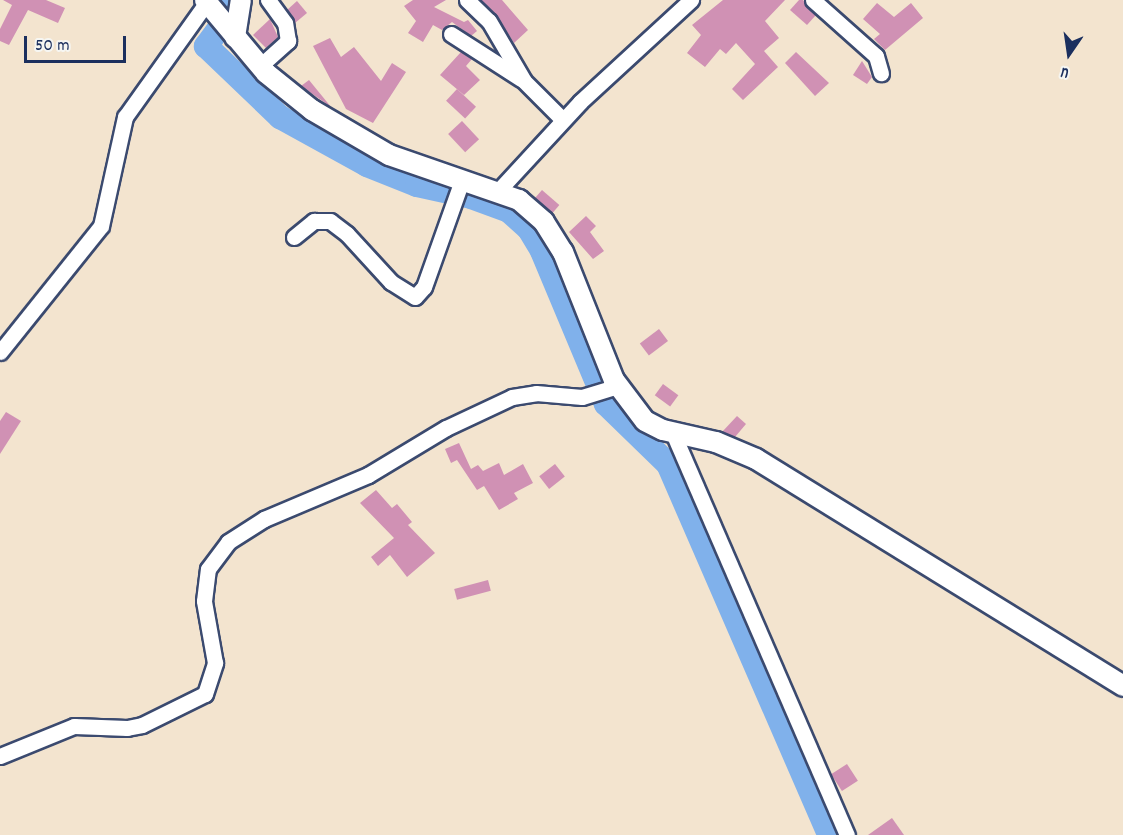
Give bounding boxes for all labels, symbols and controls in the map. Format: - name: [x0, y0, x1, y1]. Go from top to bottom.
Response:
- scale bar: [27, 24, 129, 62]
- north arrow: [1039, 24, 1099, 84]
- text: 50 m: [35, 34, 70, 59]
- text: U: [1058, 60, 1071, 84]

